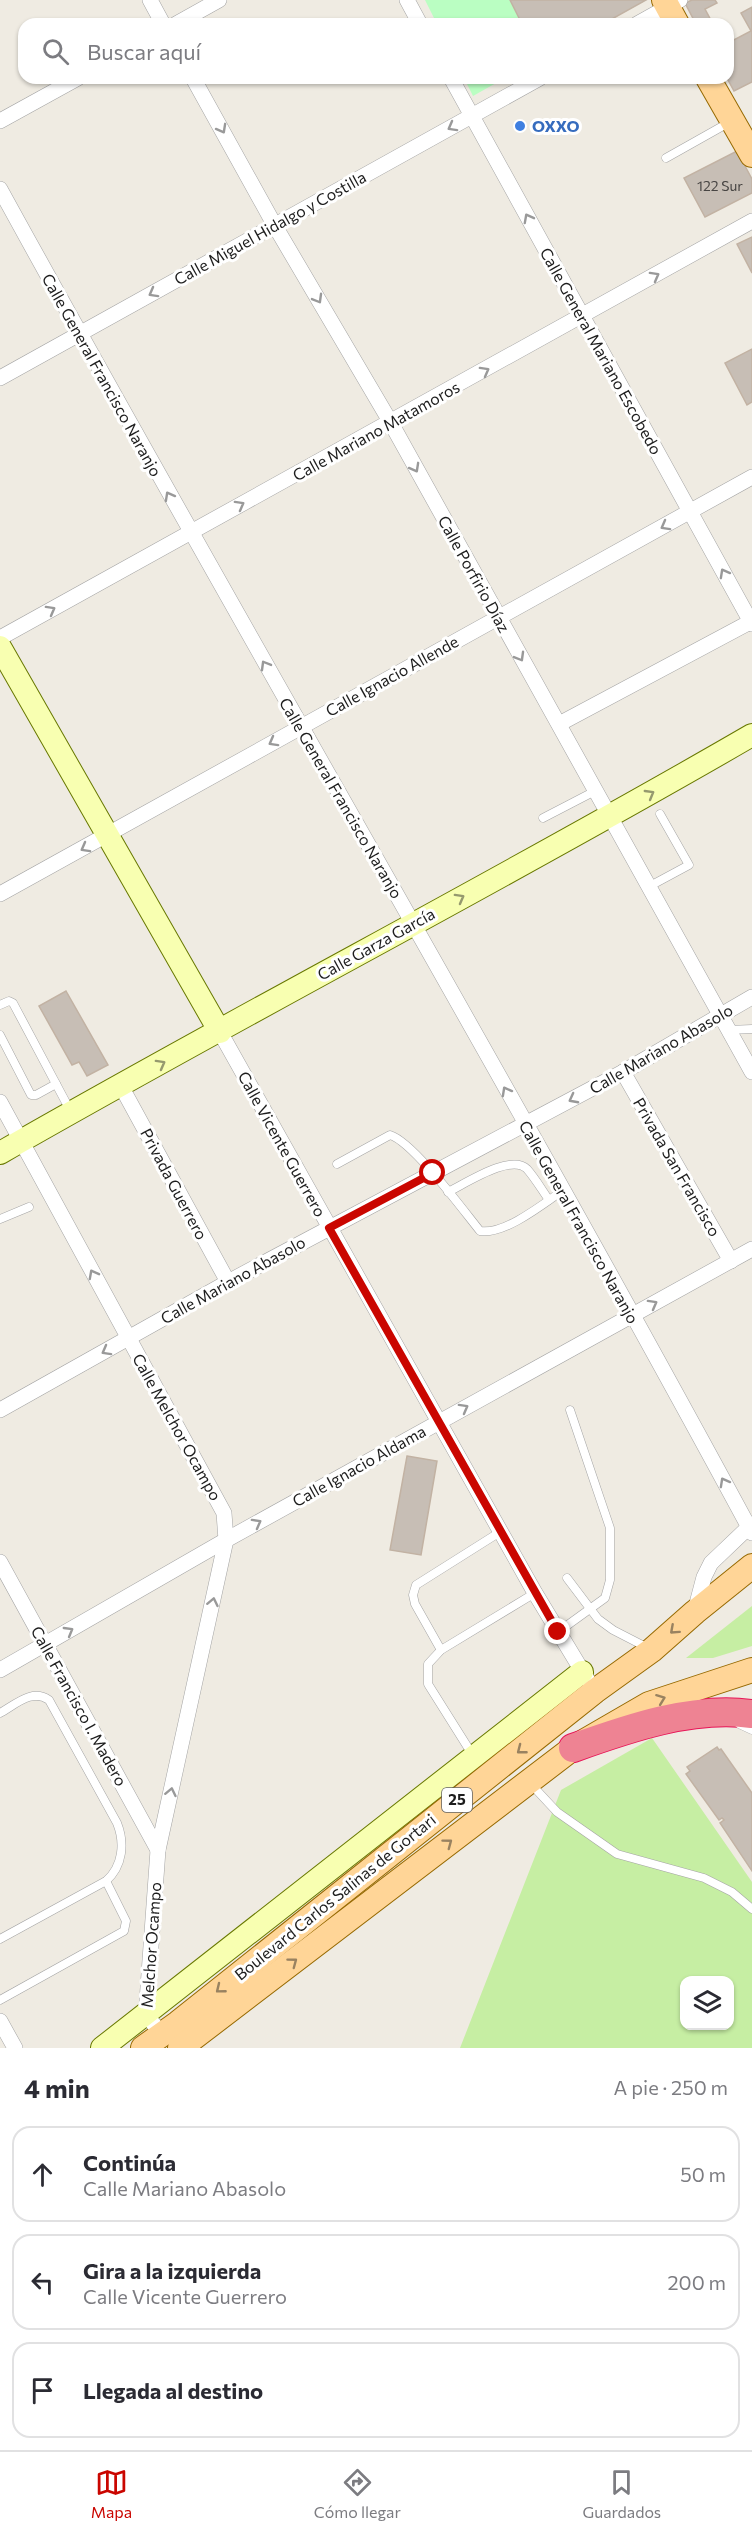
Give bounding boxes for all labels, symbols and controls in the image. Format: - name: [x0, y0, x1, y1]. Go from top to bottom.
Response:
- search box: [18, 18, 734, 84]
- icon: search: [39, 35, 72, 68]
- text: Buscar aquí: [87, 38, 201, 65]
- place label: OXXO: [532, 116, 580, 135]
- marker: OXXO: [513, 119, 527, 133]
- one-way arrow: [448, 120, 458, 131]
- one-way arrow: [215, 123, 226, 133]
- street label: Calle Miguel Hidalgo y Costilla: [170, 167, 369, 288]
- house number: 122 Sur: [697, 177, 743, 194]
- one-way arrow: [524, 214, 535, 225]
- street label: Calle General Mariano Escobedo: [537, 244, 666, 458]
- street label: Calle General Francisco Naranjo: [39, 270, 166, 479]
- one-way arrow: [649, 272, 659, 283]
- one-way arrow: [149, 286, 159, 297]
- one-way arrow: [311, 293, 322, 303]
- one-way arrow: [478, 366, 489, 378]
- street label: Calle Mariano Matamoros: [289, 377, 463, 484]
- one-way arrow: [408, 461, 420, 472]
- one-way arrow: [165, 492, 176, 502]
- one-way arrow: [234, 501, 245, 512]
- street label: Calle Porfirio Díaz: [435, 512, 514, 635]
- one-way arrow: [661, 519, 671, 530]
- one-way arrow: [720, 569, 731, 579]
- one-way arrow: [45, 606, 55, 617]
- street label: Calle Ignacio Allende: [322, 631, 461, 720]
- one-way arrow: [513, 650, 524, 661]
- one-way arrow: [261, 661, 273, 672]
- street label: Calle General Francisco Naranjo: [276, 694, 407, 902]
- one-way arrow: [269, 735, 279, 746]
- one-way arrow: [644, 790, 654, 802]
- one-way arrow: [81, 841, 91, 852]
- one-way arrow: [454, 894, 465, 905]
- street label: Calle Garza García: [314, 903, 438, 984]
- street label: Calle Mariano Abasolo: [586, 1000, 736, 1097]
- one-way arrow: [155, 1060, 166, 1071]
- street label: Calle Vicente Guerrero: [235, 1068, 330, 1220]
- one-way arrow: [502, 1087, 513, 1097]
- one-way arrow: [569, 1092, 579, 1103]
- street label: Privada San Francisco: [630, 1094, 725, 1240]
- street label: Calle General Francisco Naranjo: [516, 1117, 643, 1326]
- street label: Privada Guerrero: [137, 1125, 212, 1243]
- route start: [419, 1159, 445, 1185]
- street label: Calle Mariano Abasolo: [157, 1232, 308, 1327]
- one-way arrow: [89, 1270, 100, 1280]
- one-way arrow: [647, 1300, 657, 1311]
- one-way arrow: [102, 1344, 112, 1355]
- street label: Calle Melchor Ocampo: [129, 1350, 226, 1504]
- one-way arrow: [458, 1404, 468, 1415]
- street label: Calle Ignacio Aldama: [289, 1421, 429, 1510]
- one-way arrow: [720, 1477, 731, 1488]
- one-way arrow: [250, 1519, 261, 1530]
- one-way arrow: [205, 1597, 218, 1607]
- route end: [544, 1618, 570, 1644]
- street label: Calle Francisco I. Madero: [28, 1623, 131, 1789]
- one-way arrow: [671, 1623, 681, 1634]
- one-way arrow: [63, 1626, 73, 1638]
- one-way arrow: [655, 1694, 666, 1707]
- one-way arrow: [516, 1742, 527, 1753]
- one-way arrow: [163, 1788, 176, 1798]
- road number: 25: [442, 1788, 472, 1812]
- street label: Boulevard Carlos Salinas de Gortari: [230, 1810, 439, 1984]
- one-way arrow: [441, 1840, 452, 1851]
- street label: Melchor Ocampo: [137, 1881, 164, 2009]
- one-way arrow: [286, 1958, 297, 1969]
- map controls: [680, 1976, 734, 2030]
- button: layers: [680, 1976, 734, 2030]
- one-way arrow: [216, 1982, 227, 1993]
- text: 4 min: [24, 2072, 90, 2103]
- text: A pie · 250 m: [614, 2075, 728, 2099]
- text: Continúa: [83, 2149, 176, 2176]
- icon: ahead: [26, 2158, 59, 2191]
- text: 50 m: [680, 2162, 726, 2186]
- text: Calle Mariano Abasolo: [83, 2176, 286, 2200]
- text: Gira a la izquierda: [83, 2257, 261, 2284]
- icon: left: [26, 2266, 59, 2299]
- text: 200 m: [668, 2270, 726, 2294]
- text: Calle Vicente Guerrero: [83, 2284, 287, 2308]
- icon: arrive: [26, 2374, 59, 2407]
- text: Llegada al destino: [83, 2377, 263, 2404]
- tab: Mapa: [91, 2466, 132, 2521]
- tab: Cómo llegar: [314, 2466, 401, 2521]
- tab: Guardados: [582, 2466, 661, 2521]

